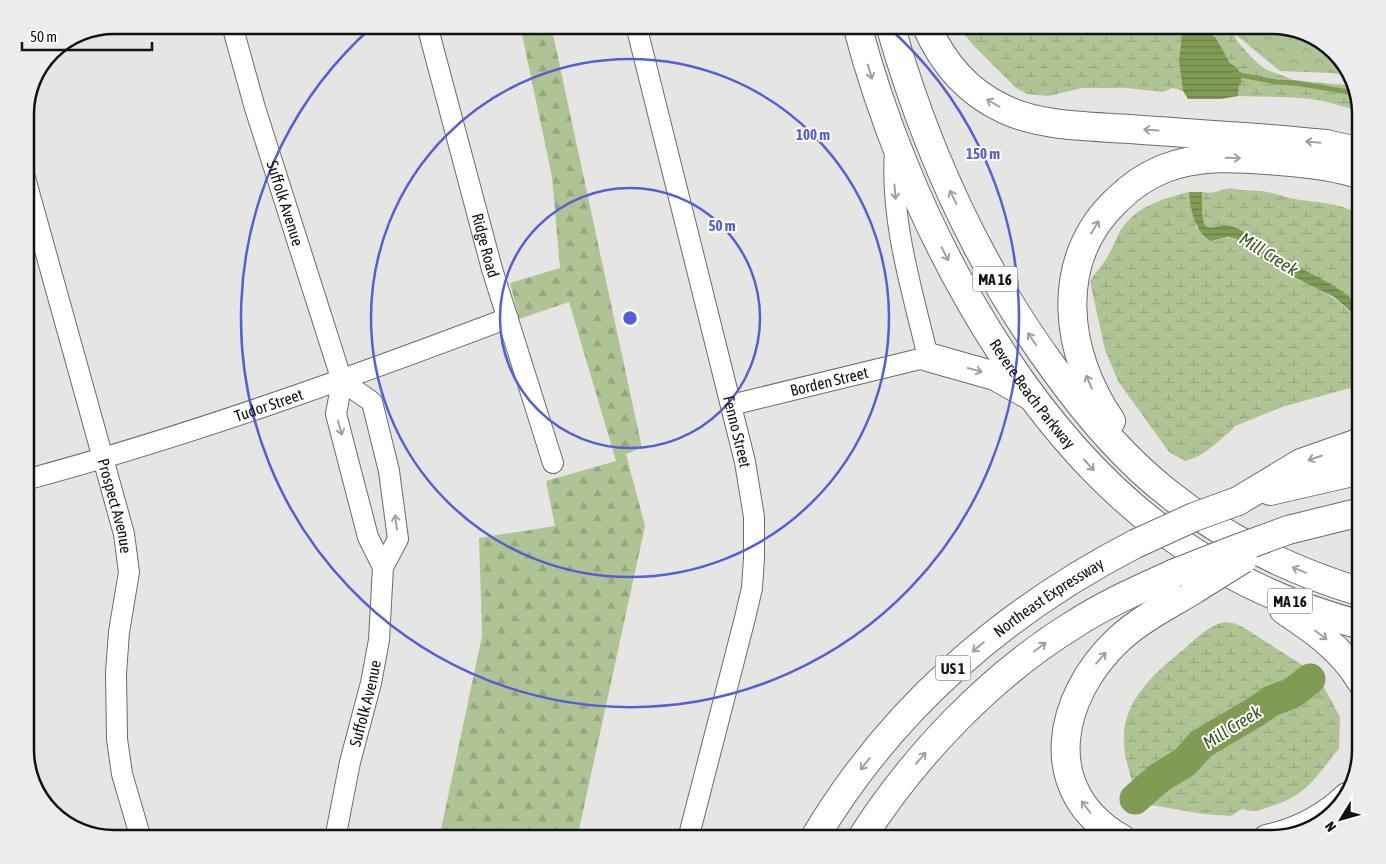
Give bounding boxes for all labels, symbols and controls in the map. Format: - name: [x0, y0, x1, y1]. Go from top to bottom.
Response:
- scale bar: [22, 20, 152, 52]
- text: 50 m: [30, 28, 57, 45]
- one-way arrow: [866, 63, 876, 79]
- one-way arrow: [986, 98, 1000, 108]
- text: 100 m: [796, 126, 830, 143]
- one-way arrow: [1144, 126, 1160, 135]
- one-way arrow: [1306, 137, 1322, 147]
- text: 150 m: [966, 145, 1000, 162]
- one-way arrow: [1224, 153, 1241, 163]
- street label: Suffolk Avenue: [263, 158, 307, 248]
- one-way arrow: [890, 184, 899, 200]
- one-way arrow: [948, 190, 957, 205]
- street label: Ridge Road: [469, 211, 503, 280]
- text: 50 m: [709, 217, 736, 234]
- one-way arrow: [1089, 220, 1100, 234]
- water label: Mill Creek: [1236, 228, 1303, 281]
- one-way arrow: [940, 247, 950, 262]
- road number: MA 16: [972, 266, 1018, 292]
- centre of rings: [621, 309, 639, 327]
- one-way arrow: [1027, 332, 1037, 346]
- street label: Revere Beach Parkway: [986, 336, 1079, 453]
- street label: Borden Street: [788, 363, 870, 399]
- one-way arrow: [966, 366, 982, 375]
- one-way arrow: [1084, 375, 1094, 390]
- street label: Tudor Street: [232, 385, 306, 425]
- street label: Fenno Street: [720, 394, 755, 469]
- one-way arrow: [336, 420, 346, 436]
- one-way arrow: [1308, 454, 1323, 463]
- street label: Prospect Avenue: [94, 456, 135, 554]
- one-way arrow: [1083, 458, 1095, 471]
- one-way arrow: [391, 515, 401, 531]
- street label: Northeast Expressway: [990, 554, 1107, 640]
- one-way arrow: [1292, 564, 1307, 574]
- road number: MA 16: [1268, 588, 1312, 614]
- one-way arrow: [1314, 630, 1327, 641]
- one-way arrow: [971, 641, 984, 653]
- one-way arrow: [1033, 642, 1046, 653]
- one-way arrow: [1095, 652, 1106, 665]
- road number: US 1: [936, 656, 970, 680]
- street label: Suffolk Avenue: [345, 659, 384, 749]
- water label: Mill Creek: [1199, 700, 1266, 753]
- one-way arrow: [916, 752, 927, 765]
- one-way arrow: [859, 757, 870, 770]
- north arrow: [1316, 794, 1366, 844]
- one-way arrow: [1081, 800, 1091, 814]
- text: N: [1322, 819, 1339, 835]

